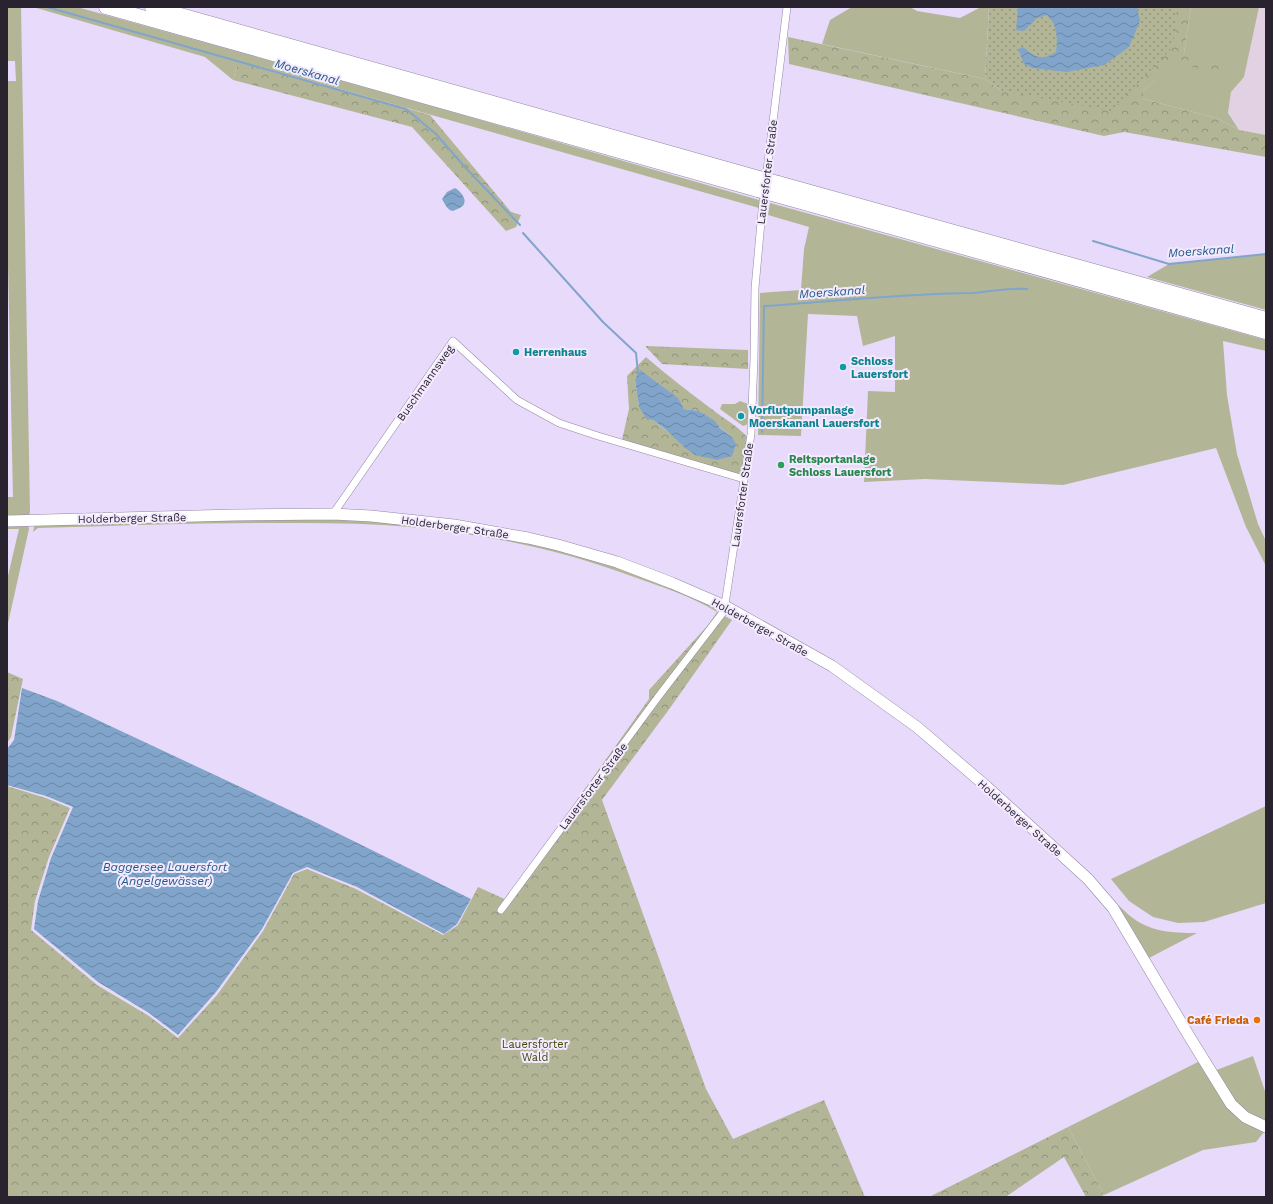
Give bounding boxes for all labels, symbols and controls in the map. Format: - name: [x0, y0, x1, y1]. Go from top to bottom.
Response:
- water label: Moerskanal: [273, 56, 341, 88]
- street label: Lauersforter Straße: [755, 119, 780, 225]
- water label: Moerskanal: [1167, 242, 1235, 260]
- water label: Moerskanal: [798, 283, 866, 301]
- street label: Buschmannsweg: [394, 343, 457, 424]
- place label: Herrenhaus: [524, 346, 587, 359]
- marker: Herrenhaus: [511, 347, 521, 357]
- place label: Schloss Lauersfort: [851, 355, 908, 381]
- marker: Schloss Lauersfort: [838, 362, 848, 372]
- place label: Vorflutpumpanlage Moerskananl Lauersfort: [749, 404, 880, 430]
- marker: Vorflutpumpanlage Moerskananl Lauersfort: [736, 411, 746, 421]
- street label: Lauersforter Straße: [729, 442, 756, 548]
- place label: Reitsportanlage Schloss Lauersfort: [789, 453, 892, 479]
- marker: Reitsportanlage Schloss Lauersfort: [776, 460, 786, 470]
- street label: Holderberger Straße: [78, 511, 186, 526]
- street label: Holderberger Straße: [400, 513, 510, 541]
- street label: Holderberger Straße: [709, 595, 810, 659]
- street label: Lauersforter Straße: [557, 740, 630, 832]
- street label: Holderberger Straße: [975, 777, 1064, 860]
- water label: Baggersee Lauersfort (Angelgewässer): [103, 860, 227, 888]
- place label: Café Frieda: [1187, 1014, 1250, 1027]
- marker: Café Frieda: [1252, 1015, 1262, 1025]
- park label: Lauersforter Wald: [502, 1038, 569, 1064]

